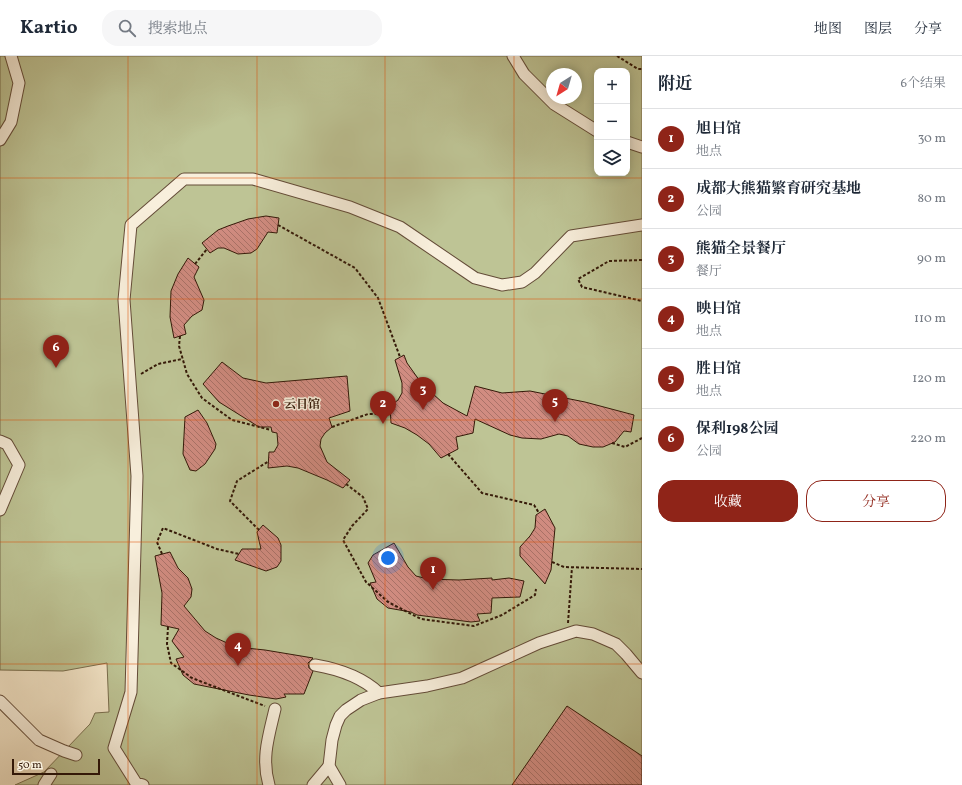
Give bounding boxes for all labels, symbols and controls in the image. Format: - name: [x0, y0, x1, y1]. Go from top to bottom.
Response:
- search box: [102, 10, 382, 46]
- text: Kartio: [20, 15, 78, 41]
- icon: search: [116, 17, 138, 39]
- text: 搜索地点: [148, 19, 208, 40]
- text: 地图: [814, 20, 842, 39]
- text: 图层: [864, 20, 892, 39]
- text: 分享: [914, 20, 942, 39]
- north arrow: [546, 68, 582, 104]
- map controls: [594, 68, 630, 176]
- button: +: [594, 68, 630, 104]
- text: 附近: [658, 73, 692, 96]
- text: 6个结果: [900, 75, 946, 93]
- button: −: [594, 104, 630, 140]
- text: 旭日馆: [696, 119, 741, 140]
- text: 1: [668, 130, 674, 148]
- text: 30 m: [918, 130, 946, 148]
- button: layers: [594, 140, 630, 176]
- text: 地点: [696, 143, 722, 161]
- text: 成都大熊猫繁育研究基地: [696, 179, 861, 200]
- text: 2: [668, 190, 674, 208]
- text: 80 m: [917, 190, 946, 208]
- text: 公园: [696, 203, 722, 221]
- text: 熊猫全景餐厅: [696, 239, 786, 260]
- text: 3: [668, 250, 674, 268]
- text: 90 m: [917, 250, 946, 268]
- text: 餐厅: [696, 263, 722, 281]
- text: 映日馆: [696, 299, 741, 320]
- text: 4: [667, 310, 675, 328]
- text: 110 m: [914, 310, 946, 328]
- text: 地点: [696, 323, 722, 341]
- pin: 6: [43, 335, 69, 368]
- text: 胜日馆: [696, 359, 741, 380]
- text: 5: [668, 370, 674, 388]
- text: 120 m: [912, 370, 946, 388]
- pin: 3: [410, 377, 436, 410]
- text: 地点: [696, 383, 722, 401]
- pin: 5: [542, 389, 568, 422]
- pin: 2: [370, 391, 396, 424]
- place label: 云日馆: [284, 397, 320, 413]
- marker: 云日馆: [271, 399, 281, 409]
- text: 保利198公园: [696, 419, 779, 440]
- text: 6: [667, 430, 675, 448]
- text: 220 m: [910, 430, 946, 448]
- text: 公园: [696, 443, 722, 461]
- button: 收藏: [658, 480, 798, 522]
- button: 分享: [806, 480, 946, 522]
- your location: [378, 548, 398, 568]
- pin: 1: [420, 557, 446, 590]
- pin: 4: [225, 633, 251, 666]
- scale bar: [12, 757, 100, 776]
- text: 50 m: [18, 758, 42, 773]

